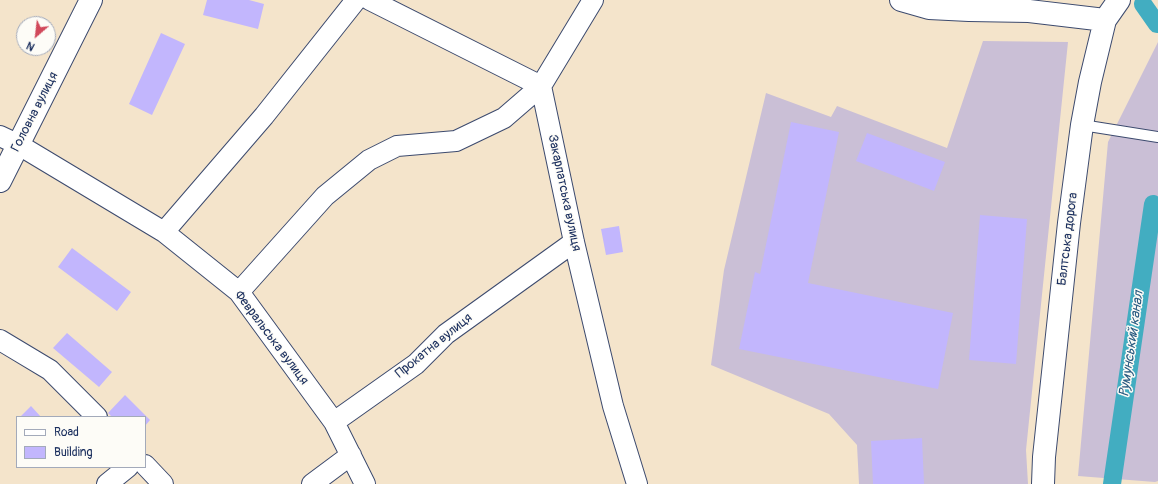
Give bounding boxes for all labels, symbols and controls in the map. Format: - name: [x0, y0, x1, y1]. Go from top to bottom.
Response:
- north arrow: [16, 16, 56, 56]
- text: N: [24, 39, 37, 54]
- street label: Головна вулиця: [8, 69, 62, 155]
- street label: Закарпатська вулиця: [544, 133, 584, 253]
- street label: Балтська дорога: [1055, 192, 1081, 286]
- street label: Февральська вулиця: [231, 288, 311, 388]
- water label: Румунський канал: [1116, 290, 1148, 398]
- street label: Прокатна вулиця: [392, 310, 476, 382]
- legend: [16, 416, 146, 468]
- text: Road: [54, 425, 79, 440]
- text: Building: [54, 445, 93, 460]

